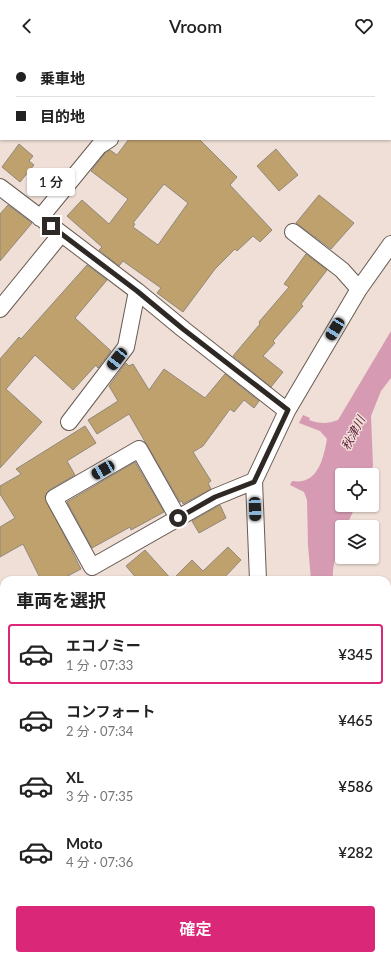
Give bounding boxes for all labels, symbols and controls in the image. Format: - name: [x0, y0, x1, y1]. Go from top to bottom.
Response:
- icon: back: [16, 15, 38, 37]
- text: Vroom: [169, 15, 222, 37]
- icon: heart: [353, 15, 375, 37]
- text: 乗車地: [40, 69, 85, 87]
- text: 目的地: [40, 107, 85, 125]
- callout: 1 分: [27, 168, 75, 196]
- text: 1 分: [39, 174, 63, 190]
- route end: [42, 217, 60, 235]
- car: [324, 316, 346, 342]
- car: [105, 346, 129, 372]
- water label: 秋津川: [338, 412, 369, 452]
- car: [90, 459, 116, 481]
- map controls: [335, 468, 379, 564]
- button: locate: [335, 468, 379, 512]
- car: [249, 497, 261, 521]
- route start: [169, 509, 187, 527]
- button: layers: [335, 520, 379, 564]
- text: 車両を選択: [16, 589, 106, 611]
- icon: car: [18, 636, 54, 672]
- text: エコノミー: [66, 636, 141, 654]
- text: ¥345: [338, 645, 373, 663]
- text: 1 分 · 07:33: [66, 657, 133, 673]
- icon: car: [18, 702, 54, 738]
- text: コンフォート: [66, 702, 156, 720]
- text: ¥465: [338, 711, 373, 729]
- text: 2 分 · 07:34: [66, 723, 133, 739]
- icon: car: [18, 768, 54, 804]
- text: XL: [66, 768, 84, 786]
- text: ¥586: [338, 777, 373, 795]
- text: 3 分 · 07:35: [66, 788, 133, 804]
- icon: car: [18, 834, 54, 870]
- text: Moto: [66, 834, 103, 852]
- text: ¥282: [338, 843, 373, 861]
- text: 4 分 · 07:36: [66, 854, 133, 870]
- button: 確定: [16, 906, 375, 952]

